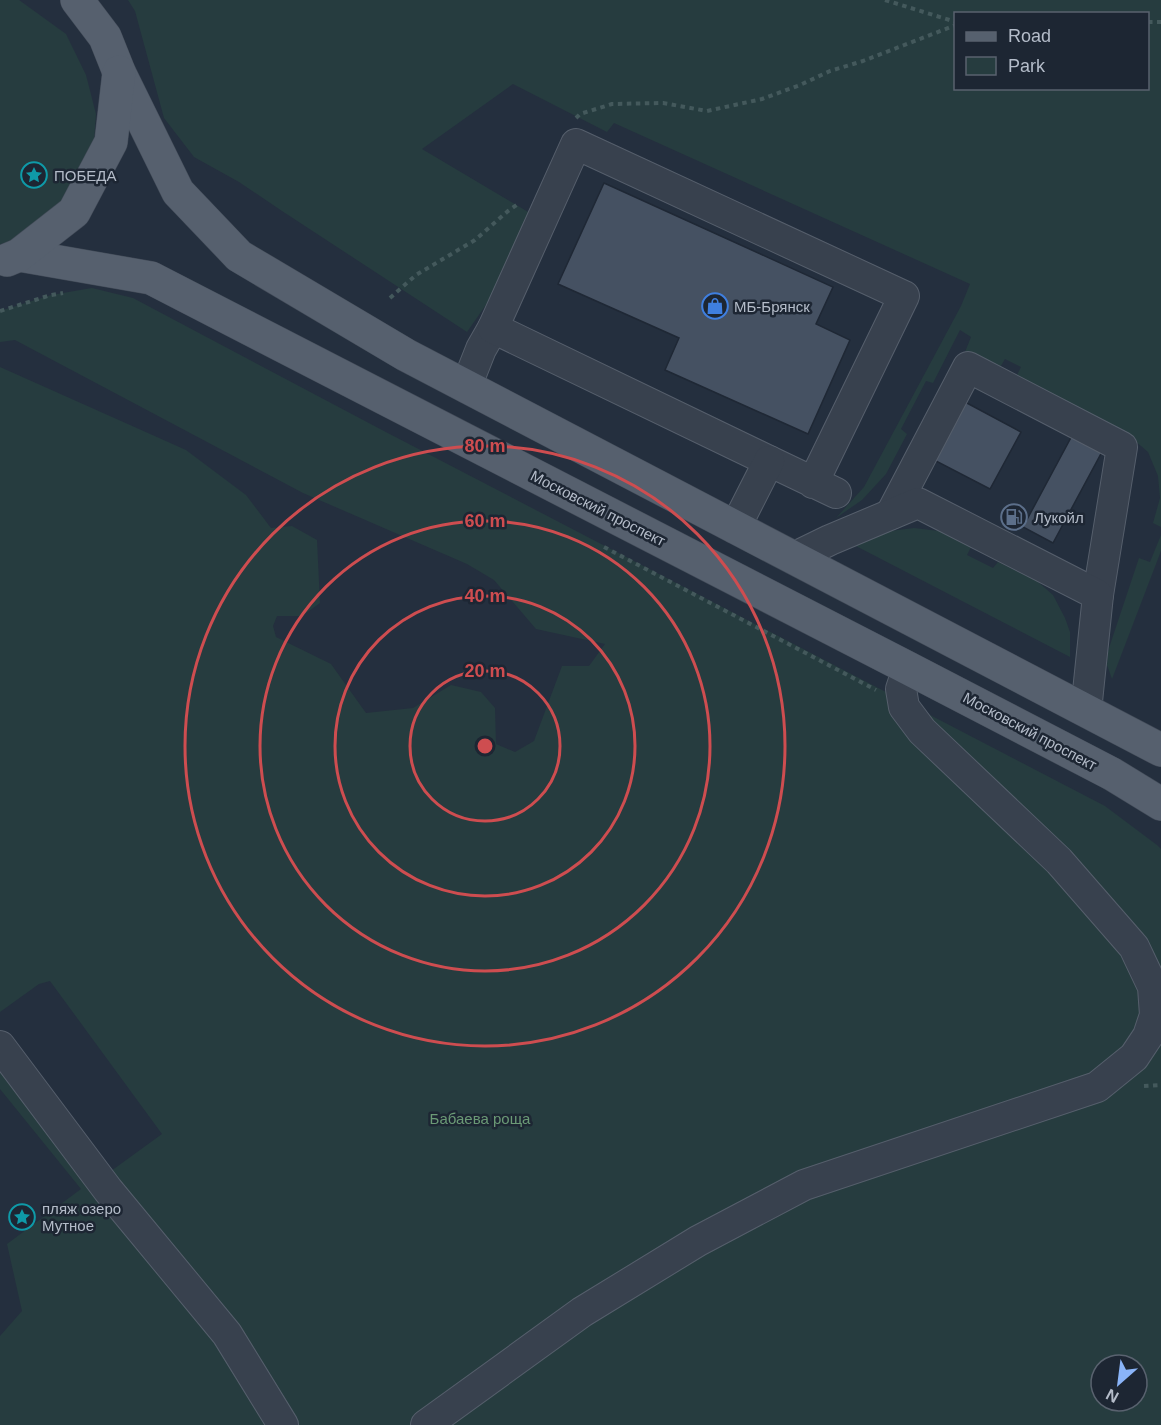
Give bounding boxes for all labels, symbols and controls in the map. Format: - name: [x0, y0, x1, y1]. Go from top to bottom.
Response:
- legend: [954, 12, 1149, 90]
- text: Road: [1008, 26, 1051, 46]
- text: Park: [1008, 56, 1046, 76]
- place icon: ПОБЕДА: [19, 160, 49, 190]
- place label: ПОБЕДА: [54, 167, 116, 184]
- shop icon: МБ-Брянск: [700, 291, 730, 321]
- place label: МБ-Брянск: [734, 298, 810, 315]
- text: 80 m: [464, 436, 506, 456]
- street label: Московский проспект: [528, 467, 668, 549]
- fuel station icon: Лукойл: [999, 502, 1029, 532]
- place label: Лукойл: [1034, 509, 1084, 526]
- text: 60 m: [464, 511, 506, 531]
- text: 40 m: [464, 586, 506, 606]
- text: 20 m: [464, 661, 506, 681]
- street label: Московский проспект: [960, 689, 1100, 773]
- centre of rings: [475, 736, 495, 756]
- park label: Бабаева роща: [430, 1110, 531, 1127]
- place label: пляж озеро Мутное: [42, 1200, 121, 1234]
- place icon: пляж озеро Мутное: [7, 1202, 37, 1232]
- north arrow: [1089, 1353, 1149, 1413]
- text: N: [1103, 1386, 1121, 1406]

